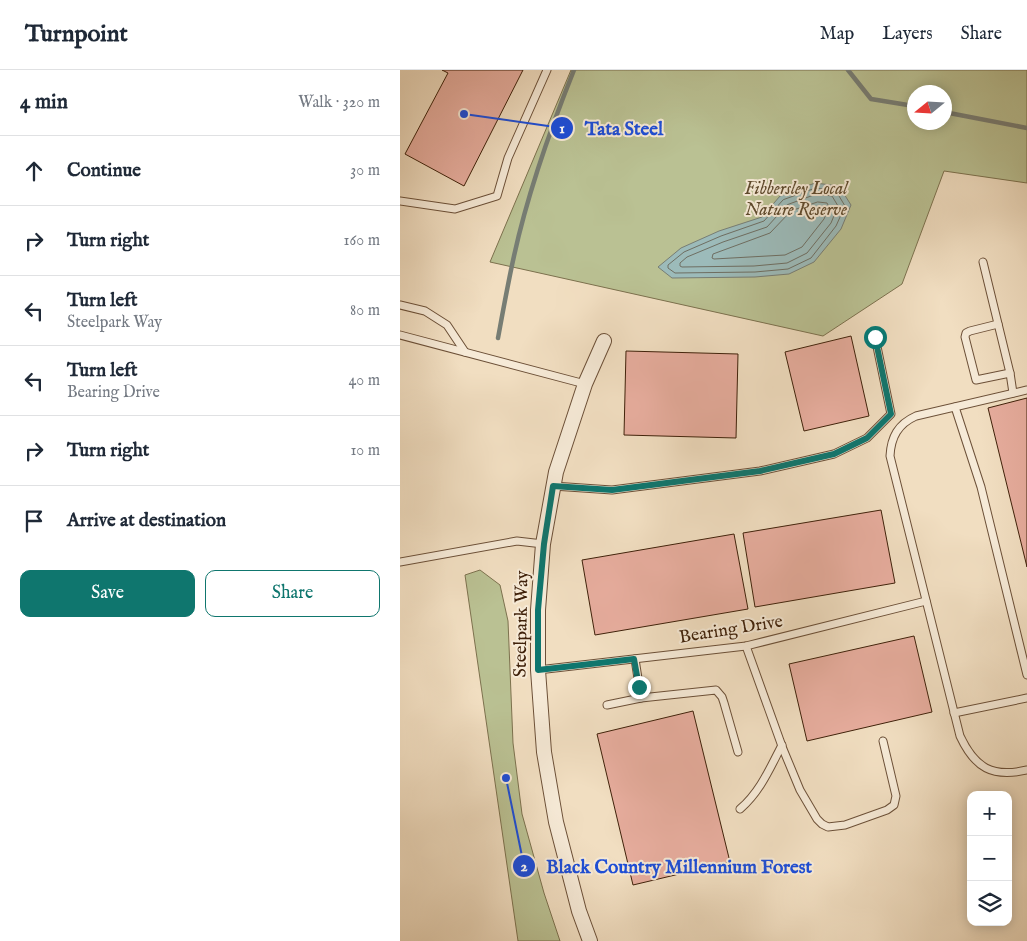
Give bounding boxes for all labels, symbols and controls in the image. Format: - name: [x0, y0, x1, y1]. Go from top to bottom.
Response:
- text: Turnpoint: [25, 19, 128, 50]
- text: Map: [820, 23, 854, 46]
- text: Layers: [882, 23, 933, 46]
- text: Share: [961, 23, 1002, 46]
- north arrow: [907, 85, 952, 130]
- text: 4 min: [20, 89, 68, 116]
- text: Walk · 320 m: [298, 93, 380, 113]
- callout: Tata Steel: [550, 111, 673, 145]
- text: Tata Steel: [584, 118, 664, 142]
- text: 1: [559, 119, 565, 138]
- icon: ahead: [20, 157, 48, 185]
- text: Continue: [67, 159, 141, 183]
- text: 30 m: [350, 161, 380, 181]
- park label: Fibbersley Local Nature Reserve: [744, 178, 849, 222]
- icon: right: [20, 227, 48, 255]
- text: Turn right: [67, 229, 149, 253]
- text: 160 m: [344, 231, 380, 251]
- text: Turn left: [67, 289, 138, 313]
- icon: left: [20, 297, 48, 325]
- text: 80 m: [350, 301, 380, 321]
- text: Steelpark Way: [67, 313, 162, 333]
- route start: [864, 326, 887, 349]
- text: Turn left: [67, 359, 138, 383]
- icon: left: [20, 367, 48, 395]
- text: 40 m: [348, 371, 380, 391]
- text: Bearing Drive: [67, 383, 160, 403]
- icon: right: [20, 437, 48, 465]
- text: Turn right: [67, 439, 149, 463]
- text: 10 m: [350, 441, 380, 461]
- icon: arrive: [20, 507, 48, 535]
- text: Arrive at destination: [67, 509, 226, 533]
- button: Save: [20, 570, 195, 617]
- button: Share: [205, 570, 380, 617]
- street label: Steelpark Way: [510, 570, 534, 678]
- street label: Bearing Drive: [678, 610, 784, 650]
- route end: [628, 676, 651, 699]
- map controls: [967, 791, 1012, 926]
- button: +: [967, 791, 1012, 836]
- button: −: [967, 836, 1012, 881]
- callout: Black Country Millennium Forest: [511, 849, 822, 883]
- text: Black Country Millennium Forest: [546, 856, 812, 880]
- text: 2: [520, 857, 528, 876]
- button: layers: [967, 881, 1012, 926]

